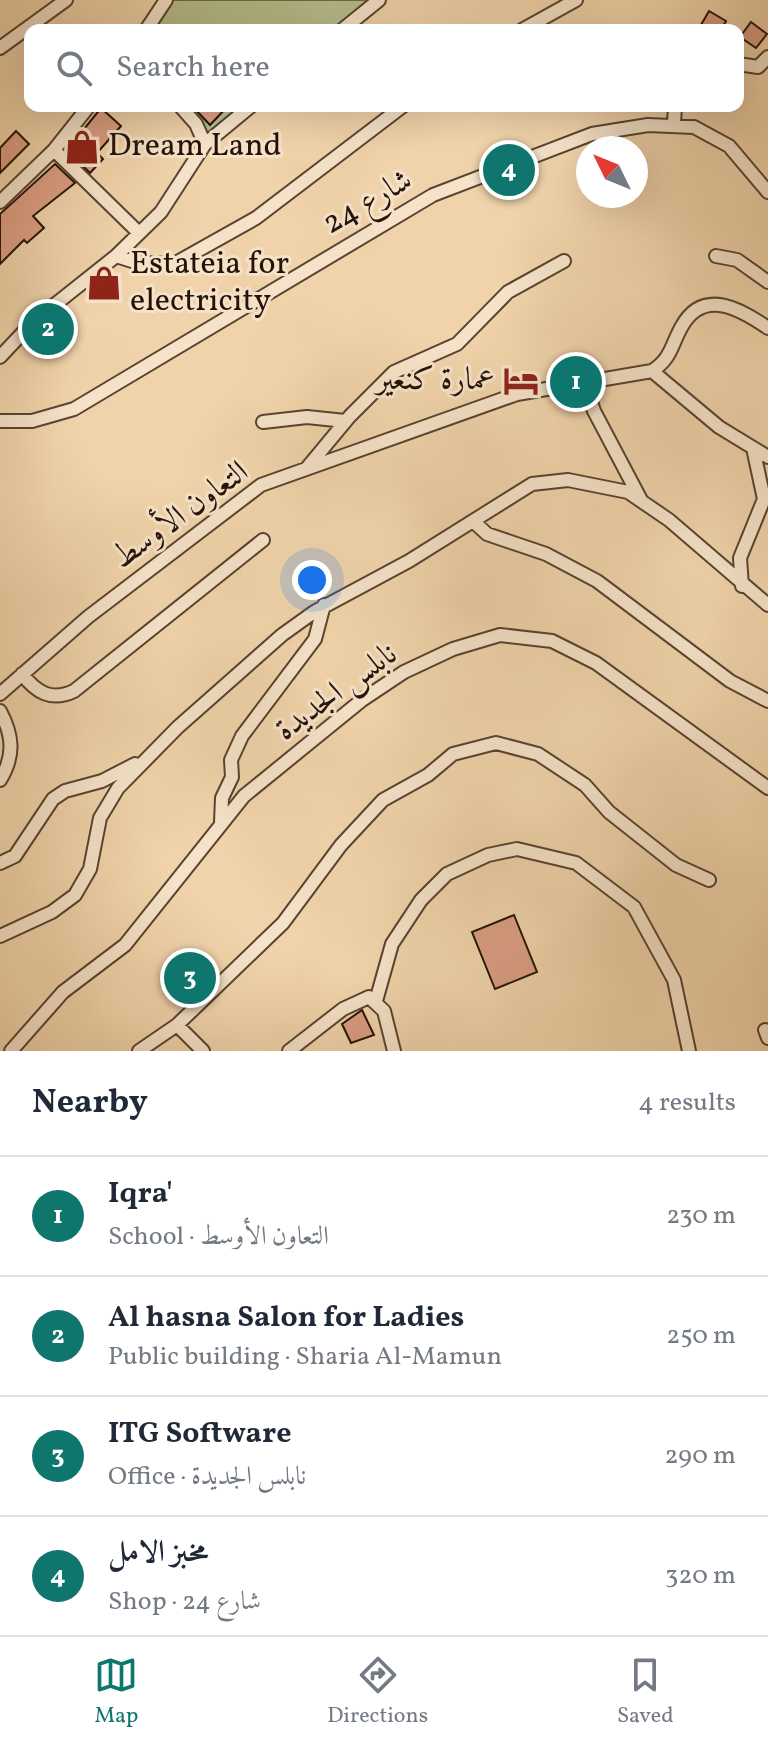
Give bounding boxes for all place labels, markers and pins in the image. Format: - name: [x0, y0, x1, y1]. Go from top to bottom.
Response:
- place label: Dream Land: [108, 125, 282, 169]
- shop icon: Dream Land: [63, 128, 101, 166]
- pin: 4: [483, 140, 535, 200]
- place label: Estateia for electricity: [130, 243, 289, 324]
- shop icon: Estateia for electricity: [85, 264, 123, 302]
- pin: 2: [22, 299, 74, 359]
- pin: 1: [550, 352, 602, 412]
- place label: عمارة كنعير: [373, 359, 495, 403]
- hotel icon: عمارة كنعير: [502, 362, 540, 400]
- pin: 3: [164, 948, 216, 1008]

